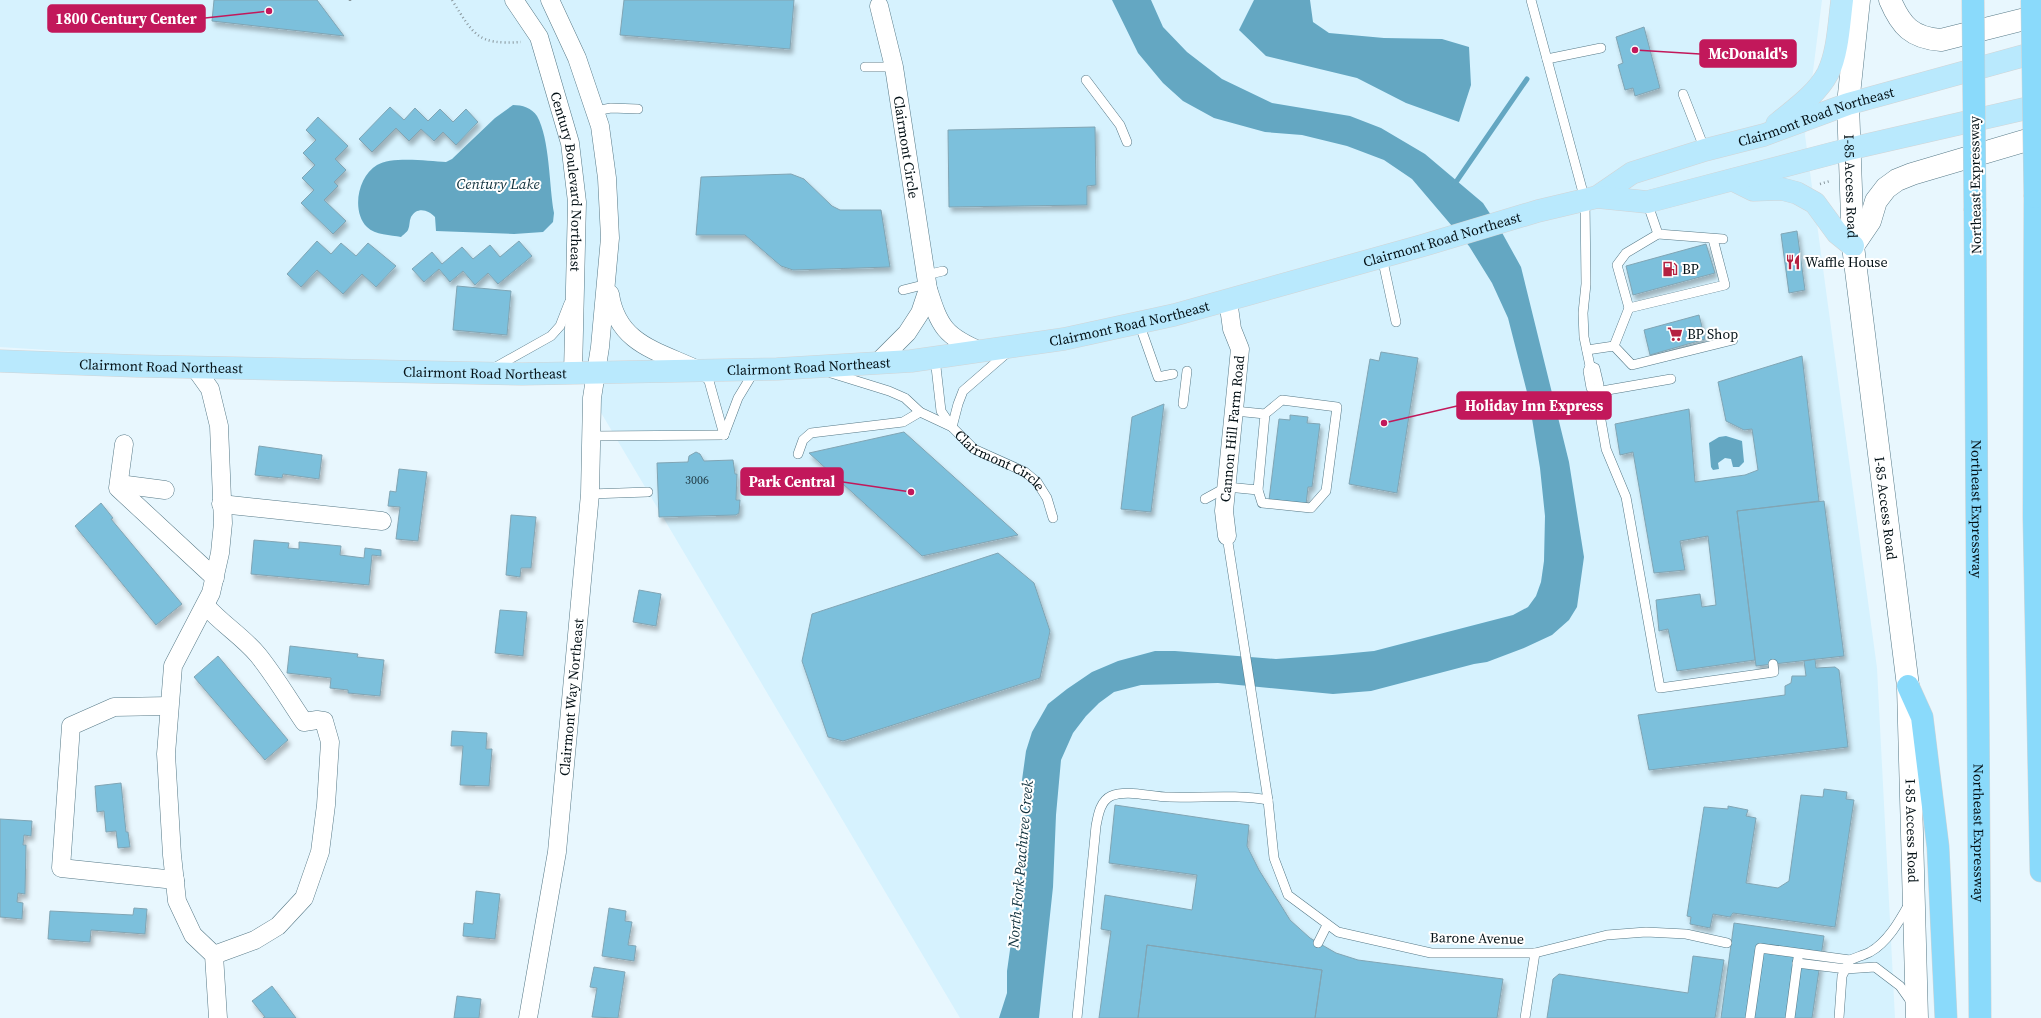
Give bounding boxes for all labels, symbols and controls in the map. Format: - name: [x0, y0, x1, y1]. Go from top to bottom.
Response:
- callout: 1800 Century Center: [48, 5, 205, 32]
- text: 1800 Century Center: [55, 8, 197, 29]
- callout: McDonald's: [1700, 40, 1796, 67]
- text: McDonald's: [1708, 43, 1788, 64]
- street label: Clairmont Road Northeast: [1736, 82, 1897, 151]
- street label: Century Boulevard Northeast: [545, 89, 587, 272]
- street label: Clairmont Circle: [889, 95, 924, 200]
- street label: Northeast Expressway: [1964, 115, 1986, 254]
- street label: I-85 Access Road: [1839, 134, 1863, 239]
- water label: Century Lake: [456, 173, 540, 194]
- street label: Clairmont Road Northeast: [1361, 207, 1524, 272]
- place label: Waffle House: [1805, 252, 1888, 272]
- restaurant icon: Waffle House: [1784, 253, 1802, 271]
- place label: BP: [1682, 259, 1699, 279]
- fuel station icon: BP: [1661, 260, 1679, 278]
- street label: Clairmont Road Northeast: [1048, 296, 1212, 351]
- place label: BP Shop: [1687, 324, 1738, 344]
- supermarket icon: BP Shop: [1666, 325, 1684, 343]
- street label: Clairmont Road Northeast: [727, 352, 891, 380]
- street label: Clairmont Road Northeast: [79, 354, 243, 378]
- street label: Cannon Hill Farm Road: [1215, 354, 1249, 503]
- street label: Clairmont Road Northeast: [403, 362, 567, 384]
- callout: Holiday Inn Express: [1457, 392, 1611, 419]
- text: Holiday Inn Express: [1465, 395, 1603, 416]
- street label: Clairmont Circle: [950, 425, 1050, 494]
- street label: Northeast Expressway: [1966, 440, 1987, 579]
- street label: I-85 Access Road: [1869, 456, 1902, 561]
- callout: Park Central: [741, 468, 843, 495]
- text: Park Central: [749, 471, 836, 492]
- house number: 3006: [685, 472, 709, 488]
- street label: Clairmont Way Northeast: [554, 617, 589, 777]
- street label: Northeast Expressway: [1968, 764, 1989, 903]
- water label: North Fork Peachtree Creek: [1002, 778, 1038, 950]
- street label: I-85 Access Road: [1901, 779, 1923, 883]
- street label: Barone Avenue: [1430, 927, 1524, 949]

